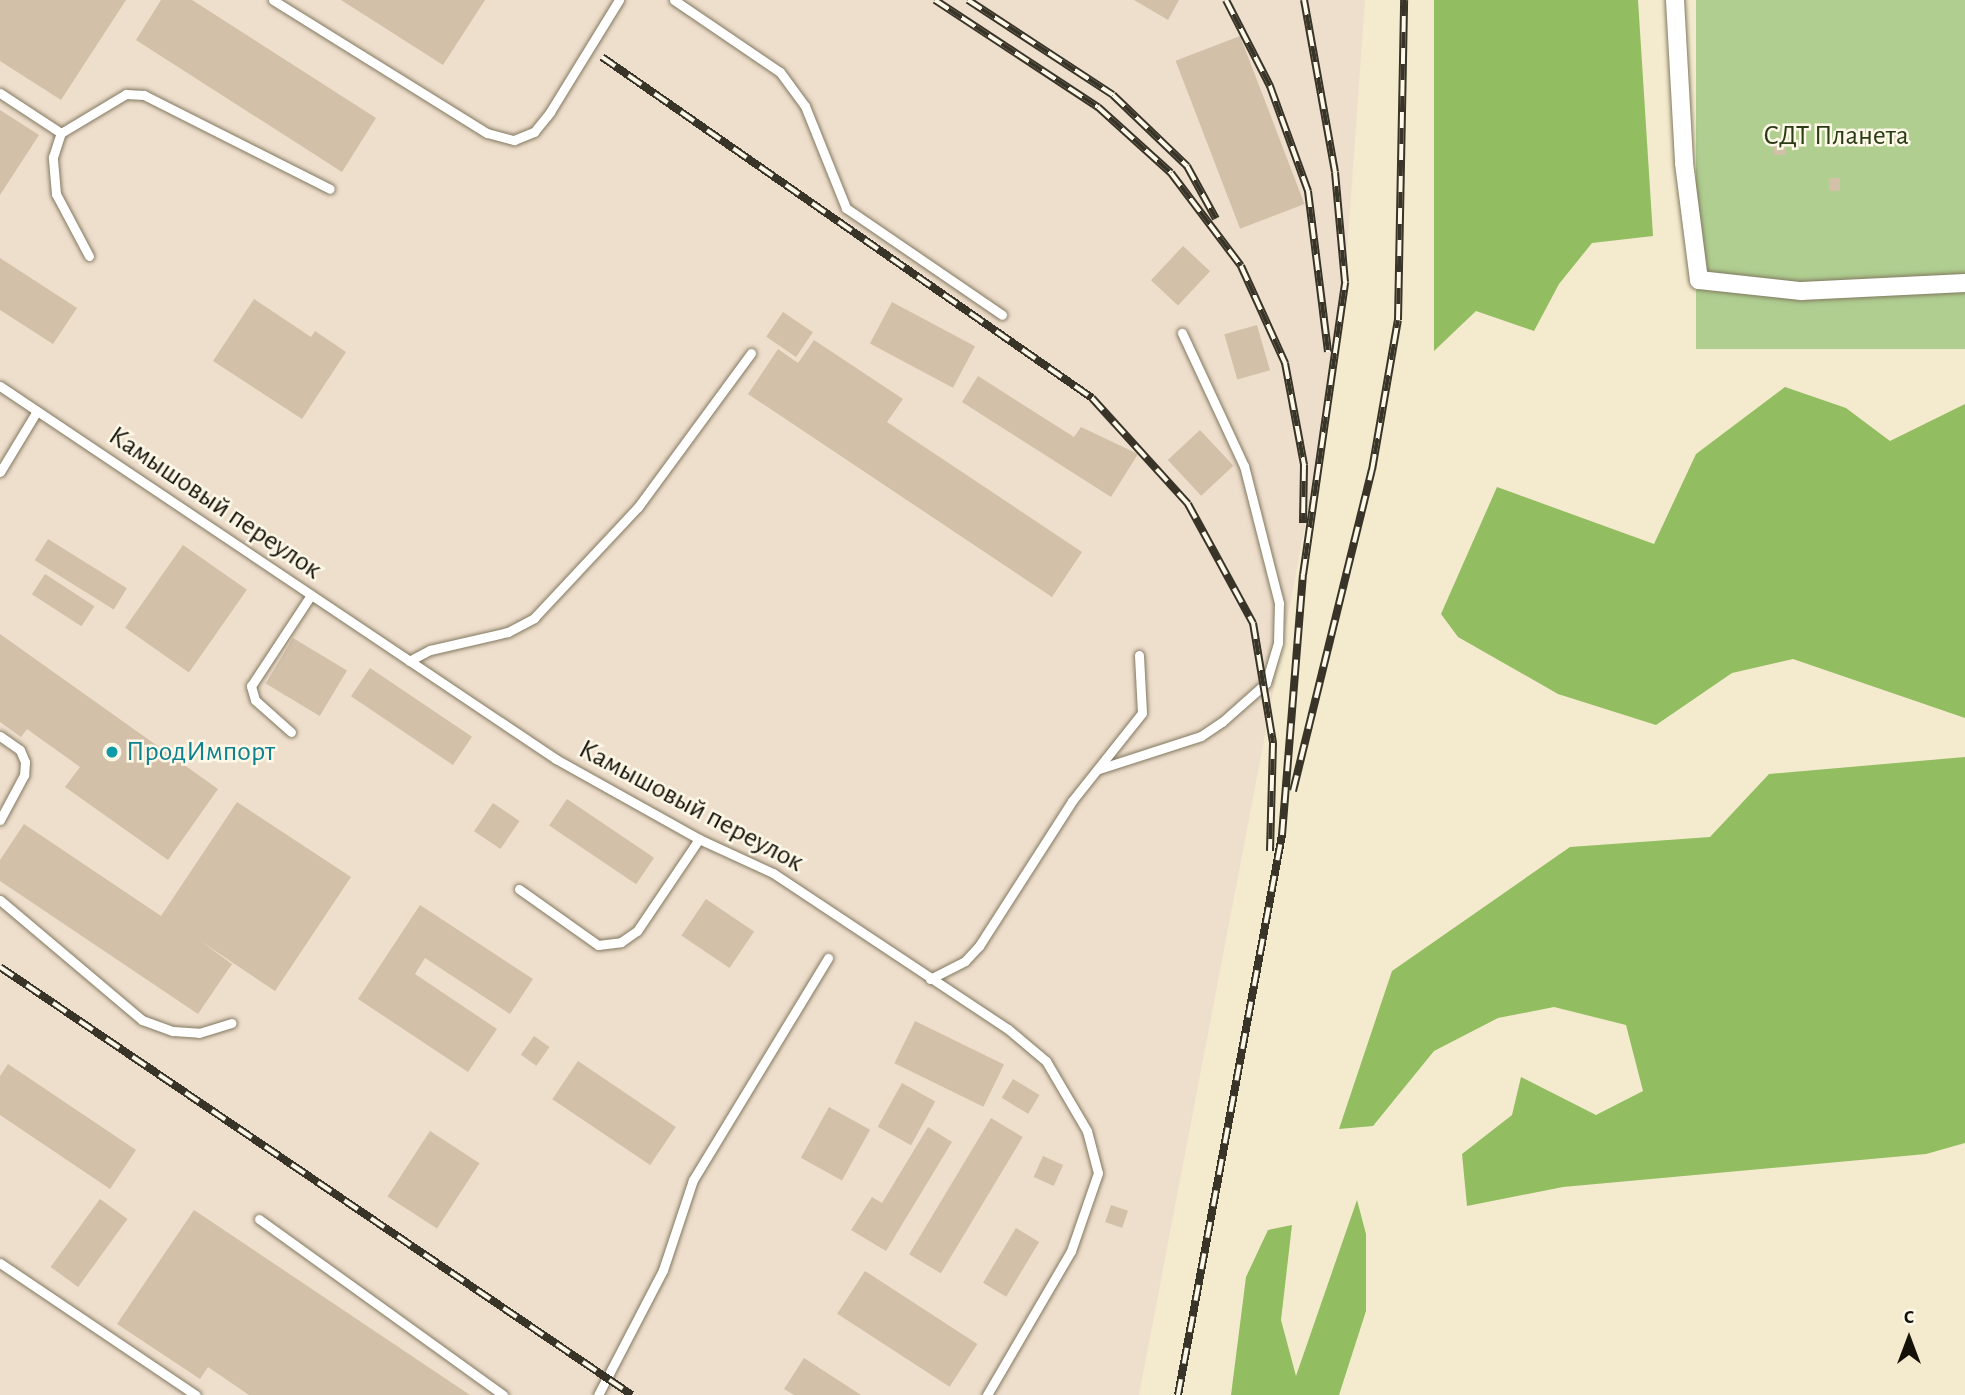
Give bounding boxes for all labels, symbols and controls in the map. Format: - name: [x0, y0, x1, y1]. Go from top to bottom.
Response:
- park label: СДТ Планета: [1763, 119, 1909, 153]
- street label: Камышовый переулок: [102, 419, 328, 587]
- street label: Камышовый переулок: [573, 733, 809, 879]
- place label: ПродИмпорт: [126, 735, 275, 769]
- marker: ПродИмпорт: [104, 744, 120, 760]
- north arrow: [1874, 1304, 1944, 1374]
- text: С: [1904, 1308, 1914, 1327]

